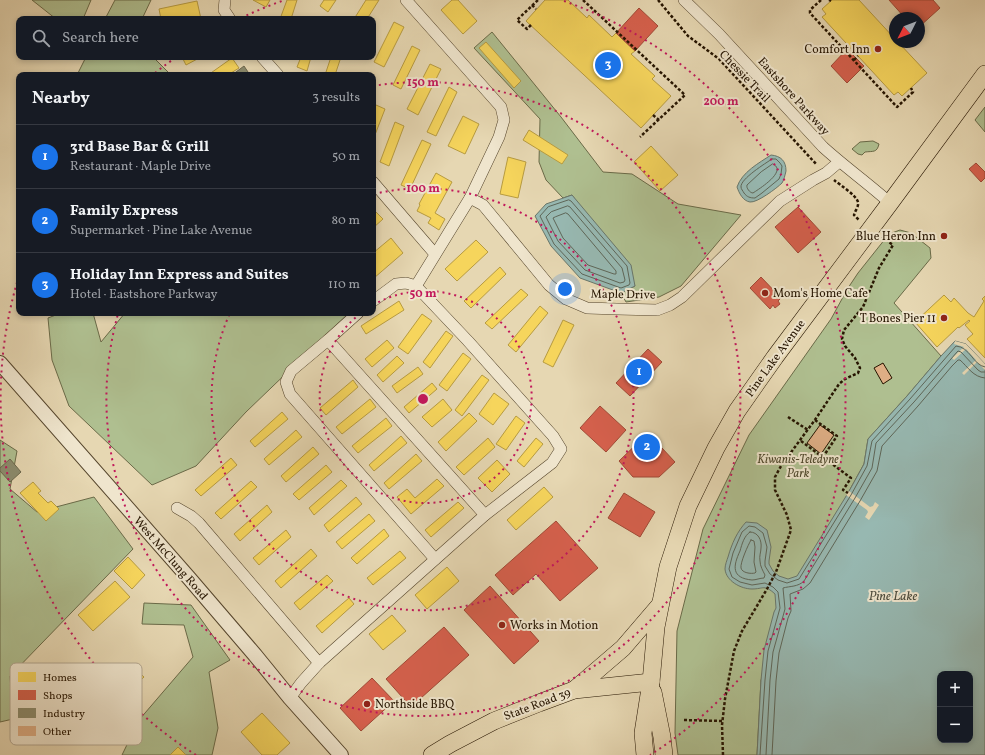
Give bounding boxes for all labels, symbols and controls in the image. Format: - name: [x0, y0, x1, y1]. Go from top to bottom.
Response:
- north arrow: [889, 12, 925, 48]
- search box: [16, 16, 376, 60]
- icon: search: [30, 27, 52, 49]
- text: Search here: [62, 28, 139, 49]
- place label: Comfort Inn: [804, 42, 870, 58]
- marker: Comfort Inn: [873, 44, 883, 54]
- street label: Chessie Trail: [715, 47, 774, 107]
- pin: 3: [595, 50, 621, 80]
- street label: Eastshore Parkway: [754, 54, 833, 140]
- text: 150 m: [407, 75, 439, 91]
- text: Nearby: [32, 87, 90, 110]
- text: 3 results: [312, 89, 360, 107]
- text: 200 m: [703, 94, 739, 110]
- text: 3rd Base Bar & Grill: [70, 137, 209, 158]
- text: 1: [42, 148, 48, 166]
- text: 50 m: [332, 148, 360, 166]
- text: Restaurant · Maple Drive: [70, 158, 211, 176]
- text: 100 m: [406, 181, 440, 197]
- text: Family Express: [70, 201, 178, 222]
- text: 2: [42, 212, 48, 230]
- text: 80 m: [331, 212, 360, 230]
- text: Supermarket · Pine Lake Avenue: [70, 222, 252, 240]
- place label: Blue Heron Inn: [856, 229, 936, 245]
- marker: Blue Heron Inn: [939, 231, 949, 241]
- text: Holiday Inn Express and Suites: [70, 265, 289, 286]
- text: 3: [42, 276, 48, 294]
- text: 110 m: [328, 276, 360, 294]
- your location: [555, 279, 575, 299]
- text: Hotel · Eastshore Parkway: [70, 286, 218, 304]
- text: 50 m: [409, 286, 437, 302]
- street label: Maple Drive: [590, 286, 656, 304]
- place label: Mom's Home Cafe: [773, 286, 868, 302]
- marker: Mom's Home Cafe: [760, 288, 770, 298]
- place label: T Bones Pier 11: [860, 311, 936, 327]
- marker: T Bones Pier 11: [939, 313, 949, 323]
- street label: Pine Lake Avenue: [742, 316, 810, 401]
- pin: 1: [626, 357, 652, 387]
- centre of rings: [416, 392, 430, 406]
- pin: 2: [634, 432, 660, 462]
- park label: Kiwanis-Teledyne Park: [757, 452, 839, 482]
- street label: West McClung Road: [130, 513, 211, 604]
- water label: Pine Lake: [869, 588, 917, 606]
- place label: Works in Motion: [510, 618, 598, 634]
- marker: Works in Motion: [497, 620, 507, 630]
- legend: [10, 663, 142, 745]
- text: Homes: [43, 671, 77, 686]
- map controls: [937, 671, 973, 743]
- button: +: [937, 671, 973, 707]
- street label: State Road 39: [502, 685, 573, 725]
- text: Shops: [43, 689, 73, 704]
- place label: Northside BBQ: [375, 697, 455, 713]
- marker: Northside BBQ: [362, 699, 372, 709]
- text: Industry: [43, 707, 85, 722]
- button: −: [937, 707, 973, 743]
- text: Other: [43, 725, 72, 740]

